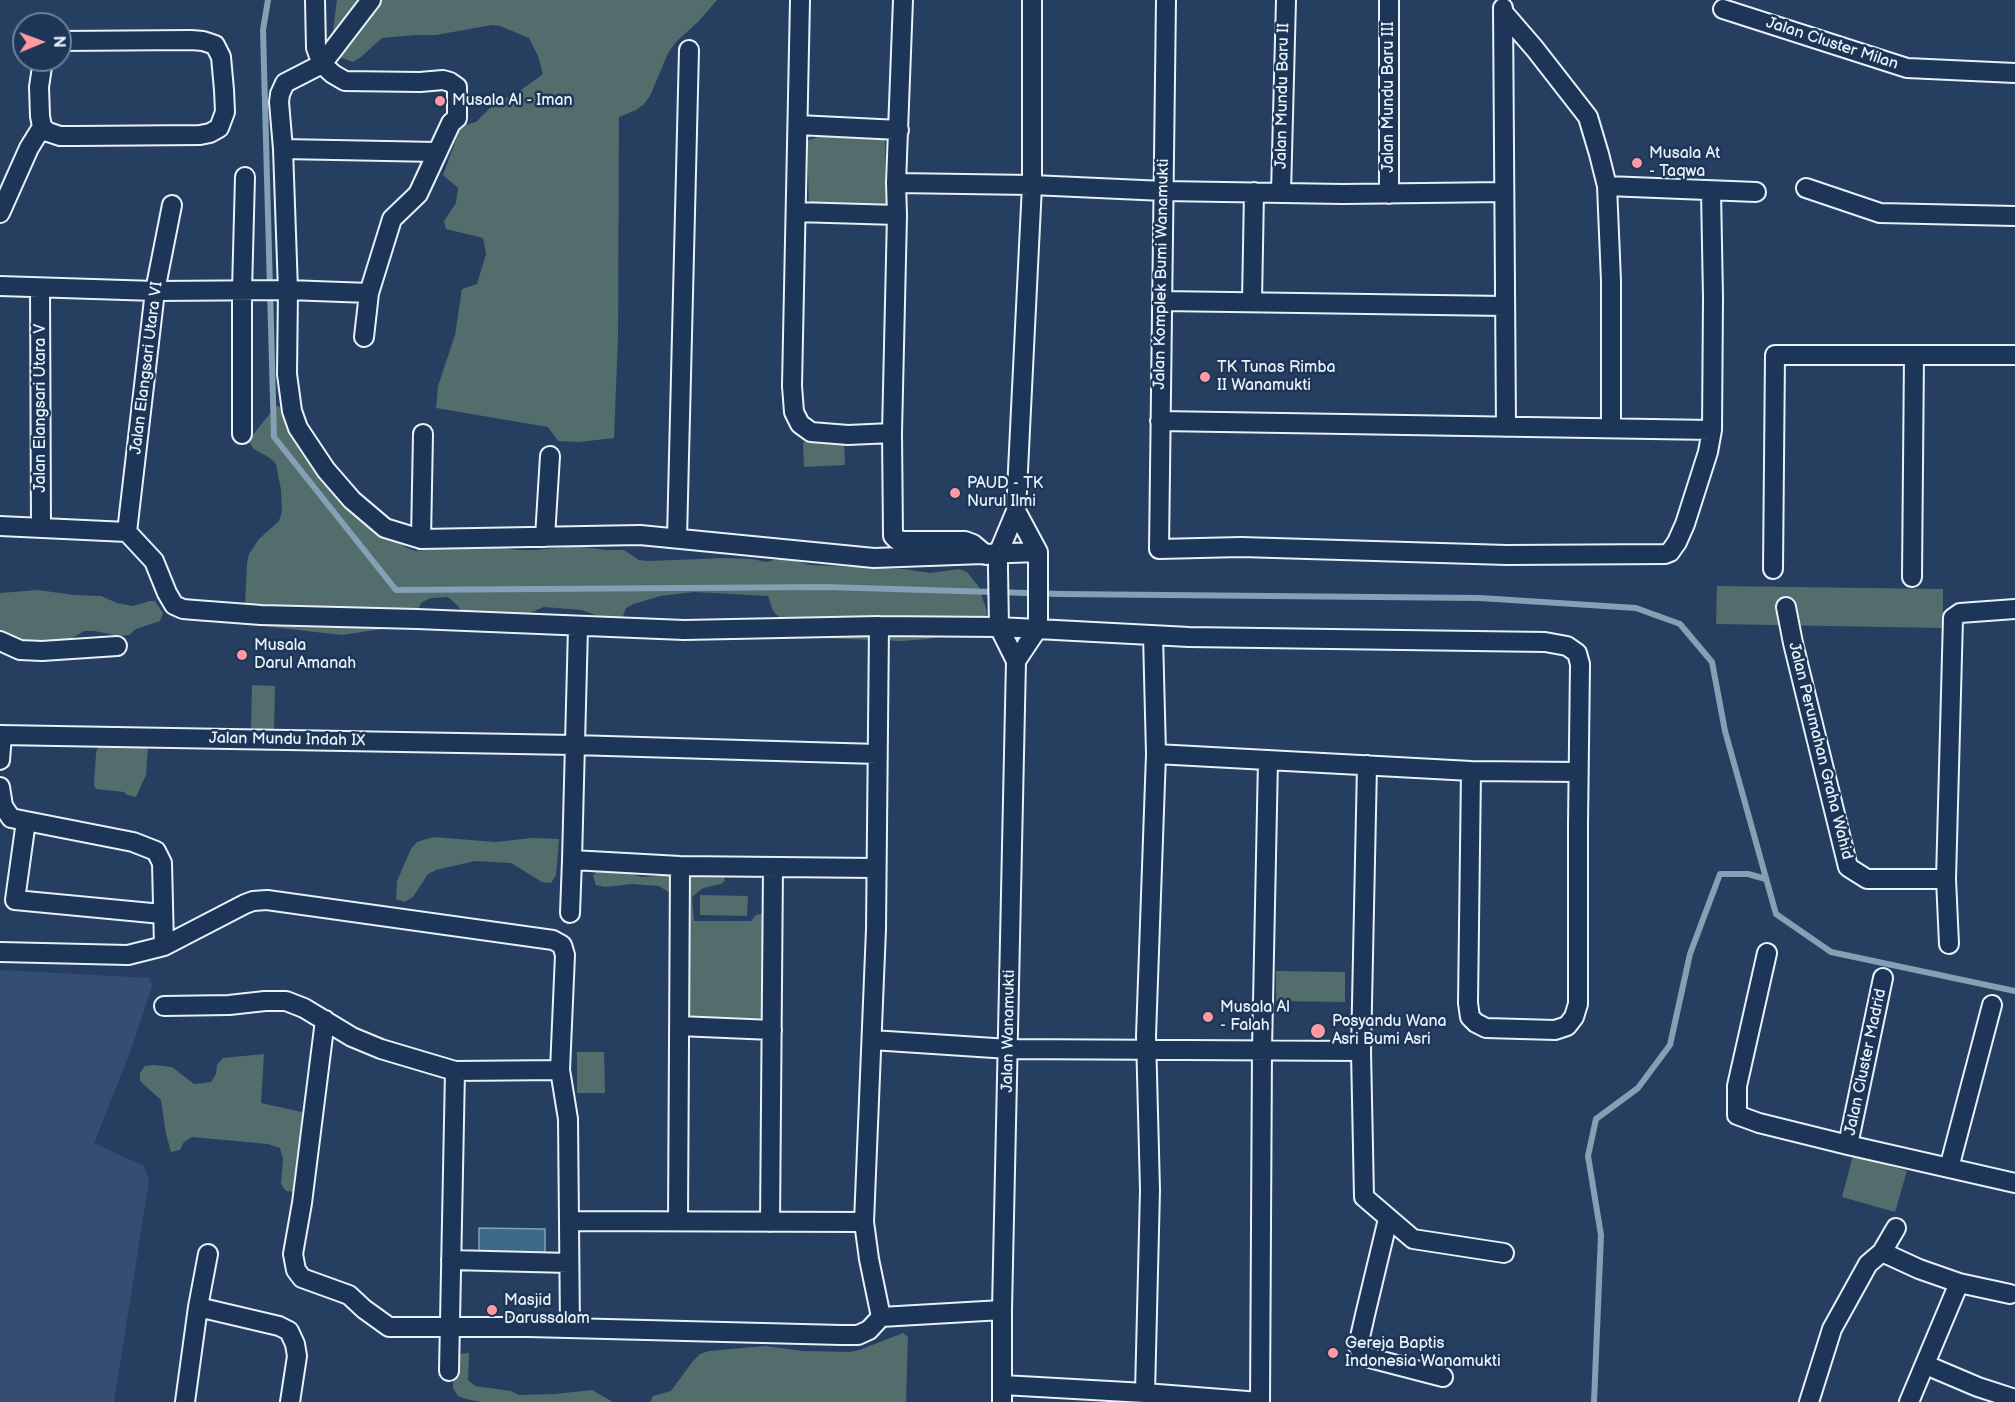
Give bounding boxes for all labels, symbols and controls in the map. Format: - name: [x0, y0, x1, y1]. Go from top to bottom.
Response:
- north arrow: [12, 12, 72, 72]
- street label: Jalan Cluster Milan: [1763, 14, 1901, 74]
- street label: Jalan Mundu Baru III: [1379, 22, 1399, 172]
- street label: Jalan Mundu Baru II: [1272, 23, 1294, 169]
- text: N: [49, 36, 68, 48]
- place label: Musala Al - Iman: [452, 91, 573, 111]
- marker: Musala Al - Iman: [433, 94, 447, 108]
- place label: Musala At - Taqwa: [1649, 144, 1720, 182]
- marker: Musala At - Taqwa: [1630, 156, 1644, 170]
- street label: Jalan Komplek Bumi Wanamukti: [1150, 158, 1174, 390]
- street label: Jalan Elangsari Utara VI: [127, 281, 167, 455]
- street label: Jalan Elangsari Utara V: [31, 324, 51, 492]
- place label: TK Tunas Rimba II Wanamukti: [1217, 358, 1335, 396]
- marker: TK Tunas Rimba II Wanamukti: [1198, 370, 1212, 384]
- place label: PAUD - TK Nurul Ilmi: [967, 474, 1043, 512]
- marker: PAUD - TK Nurul Ilmi: [948, 486, 962, 500]
- place label: Musala Darul Amanah: [254, 636, 356, 674]
- street label: Jalan Perumahan Graha Wahid: [1784, 640, 1856, 862]
- marker: Musala Darul Amanah: [235, 648, 249, 662]
- street label: Jalan Mundu Indah IX: [209, 729, 365, 751]
- street label: Jalan Wanamukti: [998, 969, 1020, 1093]
- street label: Jalan Cluster Madrid: [1841, 987, 1891, 1137]
- place label: Musala Al - Falah: [1220, 998, 1290, 1036]
- marker: Musala Al - Falah: [1201, 1010, 1215, 1024]
- place label: Posyandu Wana Asri Bumi Asri: [1332, 1012, 1447, 1050]
- marker: Posyandu Wana Asri Bumi Asri: [1309, 1022, 1327, 1040]
- place label: Masjid Darussalam: [504, 1291, 590, 1329]
- marker: Masjid Darussalam: [485, 1303, 499, 1317]
- place label: Gereja Baptis Indonesia Wanamukti: [1345, 1334, 1501, 1372]
- marker: Gereja Baptis Indonesia Wanamukti: [1326, 1346, 1340, 1360]

